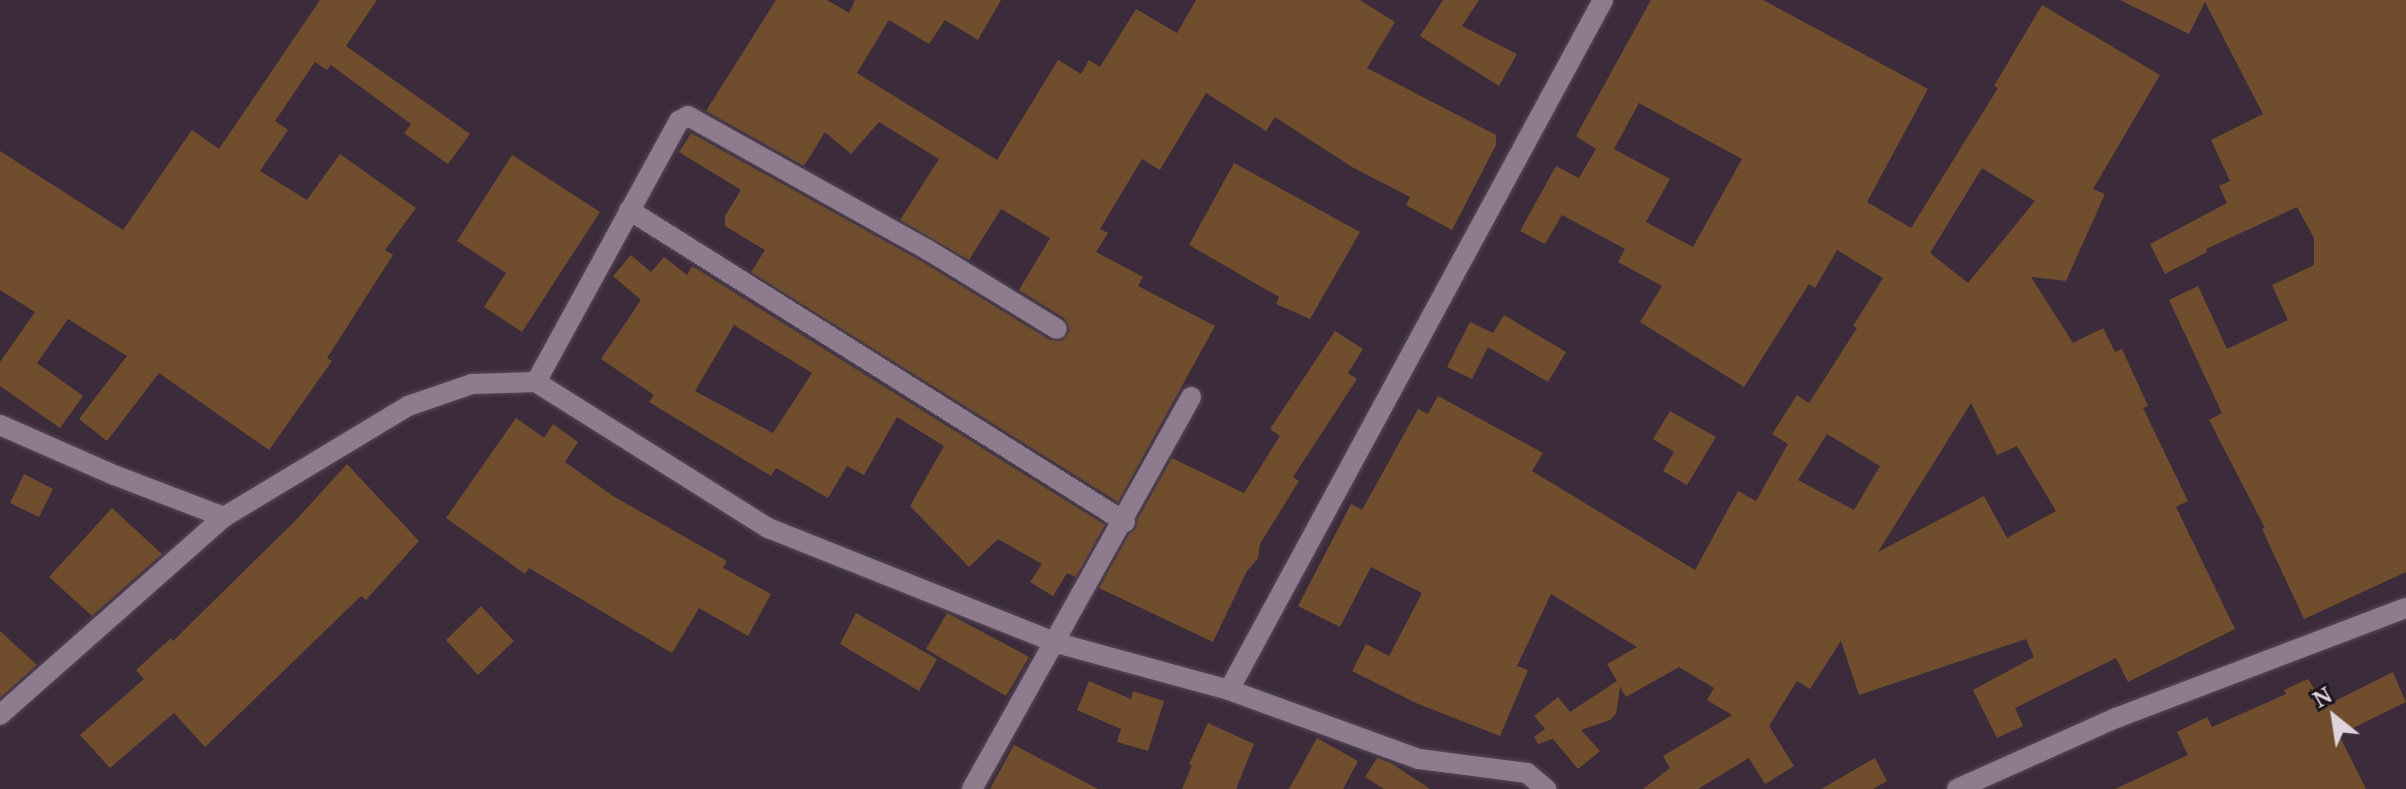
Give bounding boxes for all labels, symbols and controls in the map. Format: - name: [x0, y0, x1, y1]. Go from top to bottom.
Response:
- north arrow: [2294, 677, 2374, 757]
- text: N: [2307, 679, 2337, 714]

